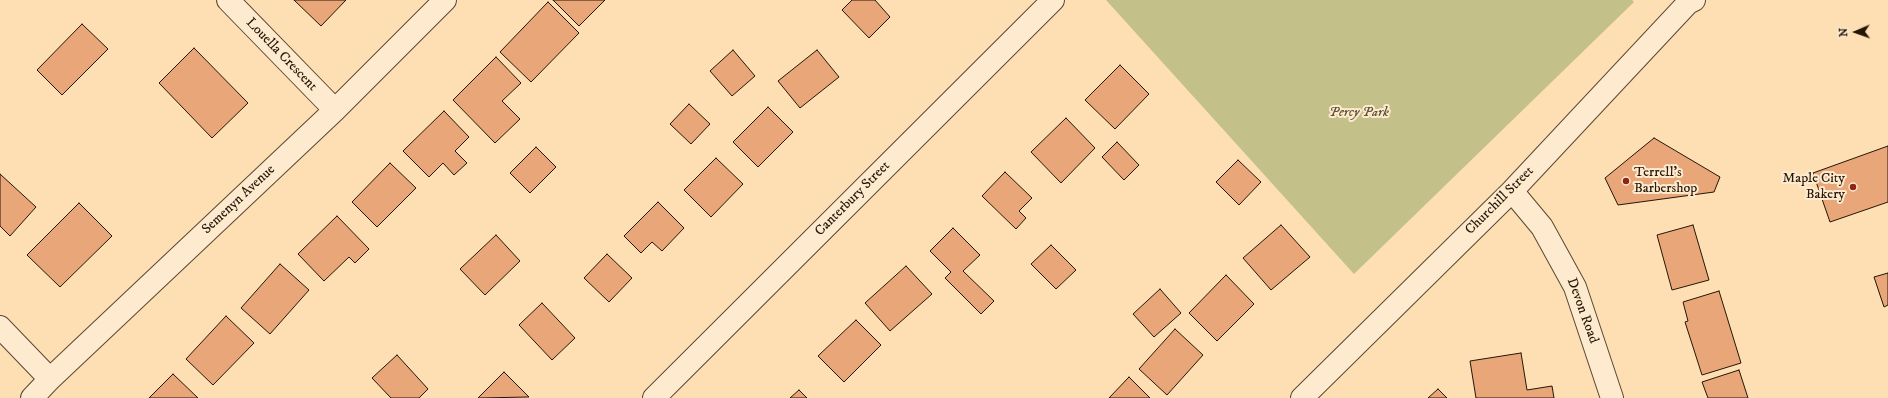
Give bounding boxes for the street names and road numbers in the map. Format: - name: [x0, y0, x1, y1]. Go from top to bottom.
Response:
- street label: Louella Crescent: [242, 15, 320, 95]
- street label: Canterbury Street: [812, 158, 894, 240]
- street label: Semenyn Avenue: [199, 162, 279, 238]
- street label: Churchill Street: [1462, 163, 1538, 239]
- street label: Devon Road: [1562, 276, 1602, 346]

